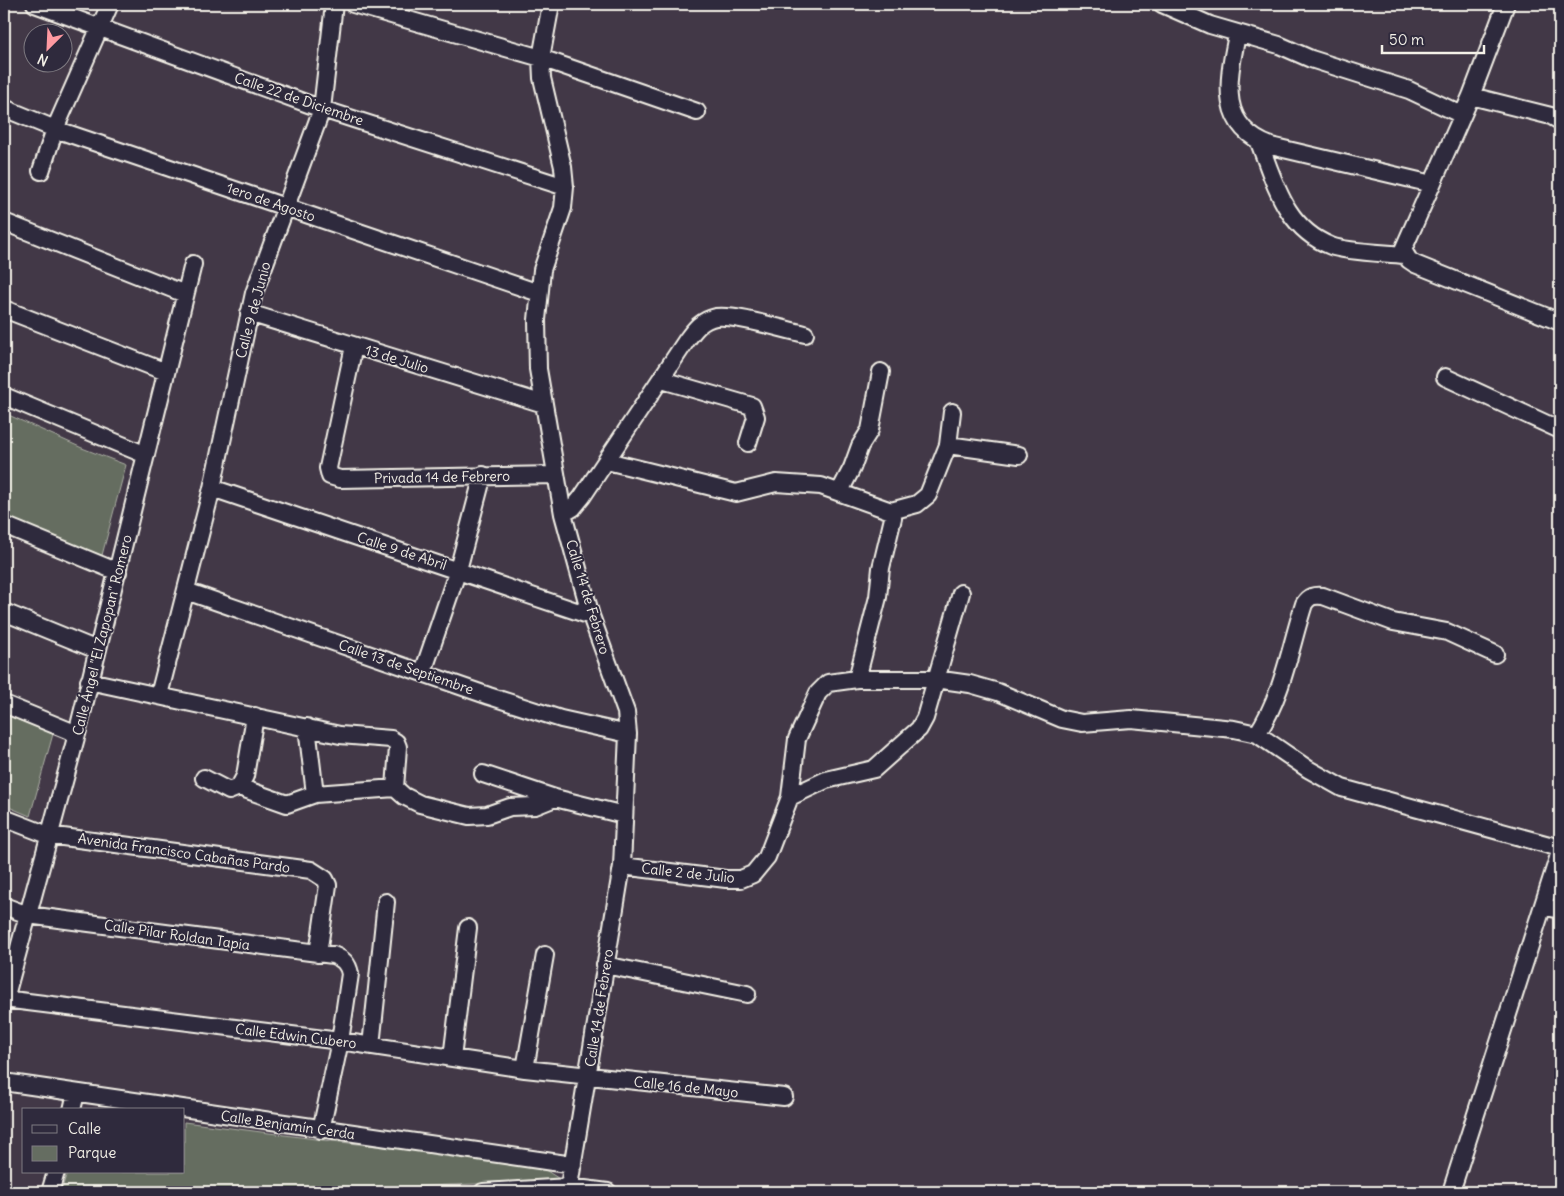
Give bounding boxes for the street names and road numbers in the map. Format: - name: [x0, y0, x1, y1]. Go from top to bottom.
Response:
- street label: Calle 22 de Diciembre: [232, 68, 366, 130]
- street label: 1ero de Agosto: [224, 178, 318, 226]
- street label: Calle 9 de Junio: [231, 260, 275, 360]
- street label: 13 de Julio: [363, 341, 431, 377]
- street label: Privada 14 de Febrero: [374, 467, 510, 487]
- street label: Calle 9 de Abril: [355, 528, 449, 574]
- street label: Calle Ángel "El Zapopan" Romero: [68, 533, 136, 737]
- street label: Calle 14 de Febrero: [562, 537, 614, 657]
- street label: Calle 13 de Septiembre: [336, 635, 476, 699]
- street label: Avenida Francisco Cabañas Pardo: [77, 829, 291, 877]
- street label: Calle 2 de Julio: [640, 859, 736, 887]
- street label: Calle Pilar Roldan Tapia: [103, 916, 251, 954]
- street label: Calle 14 de Febrero: [581, 948, 617, 1068]
- street label: Calle Edwin Cubero: [234, 1020, 358, 1052]
- street label: Calle 16 de Mayo: [633, 1073, 739, 1101]
- street label: Calle Benjamín Cerda: [220, 1107, 356, 1143]

